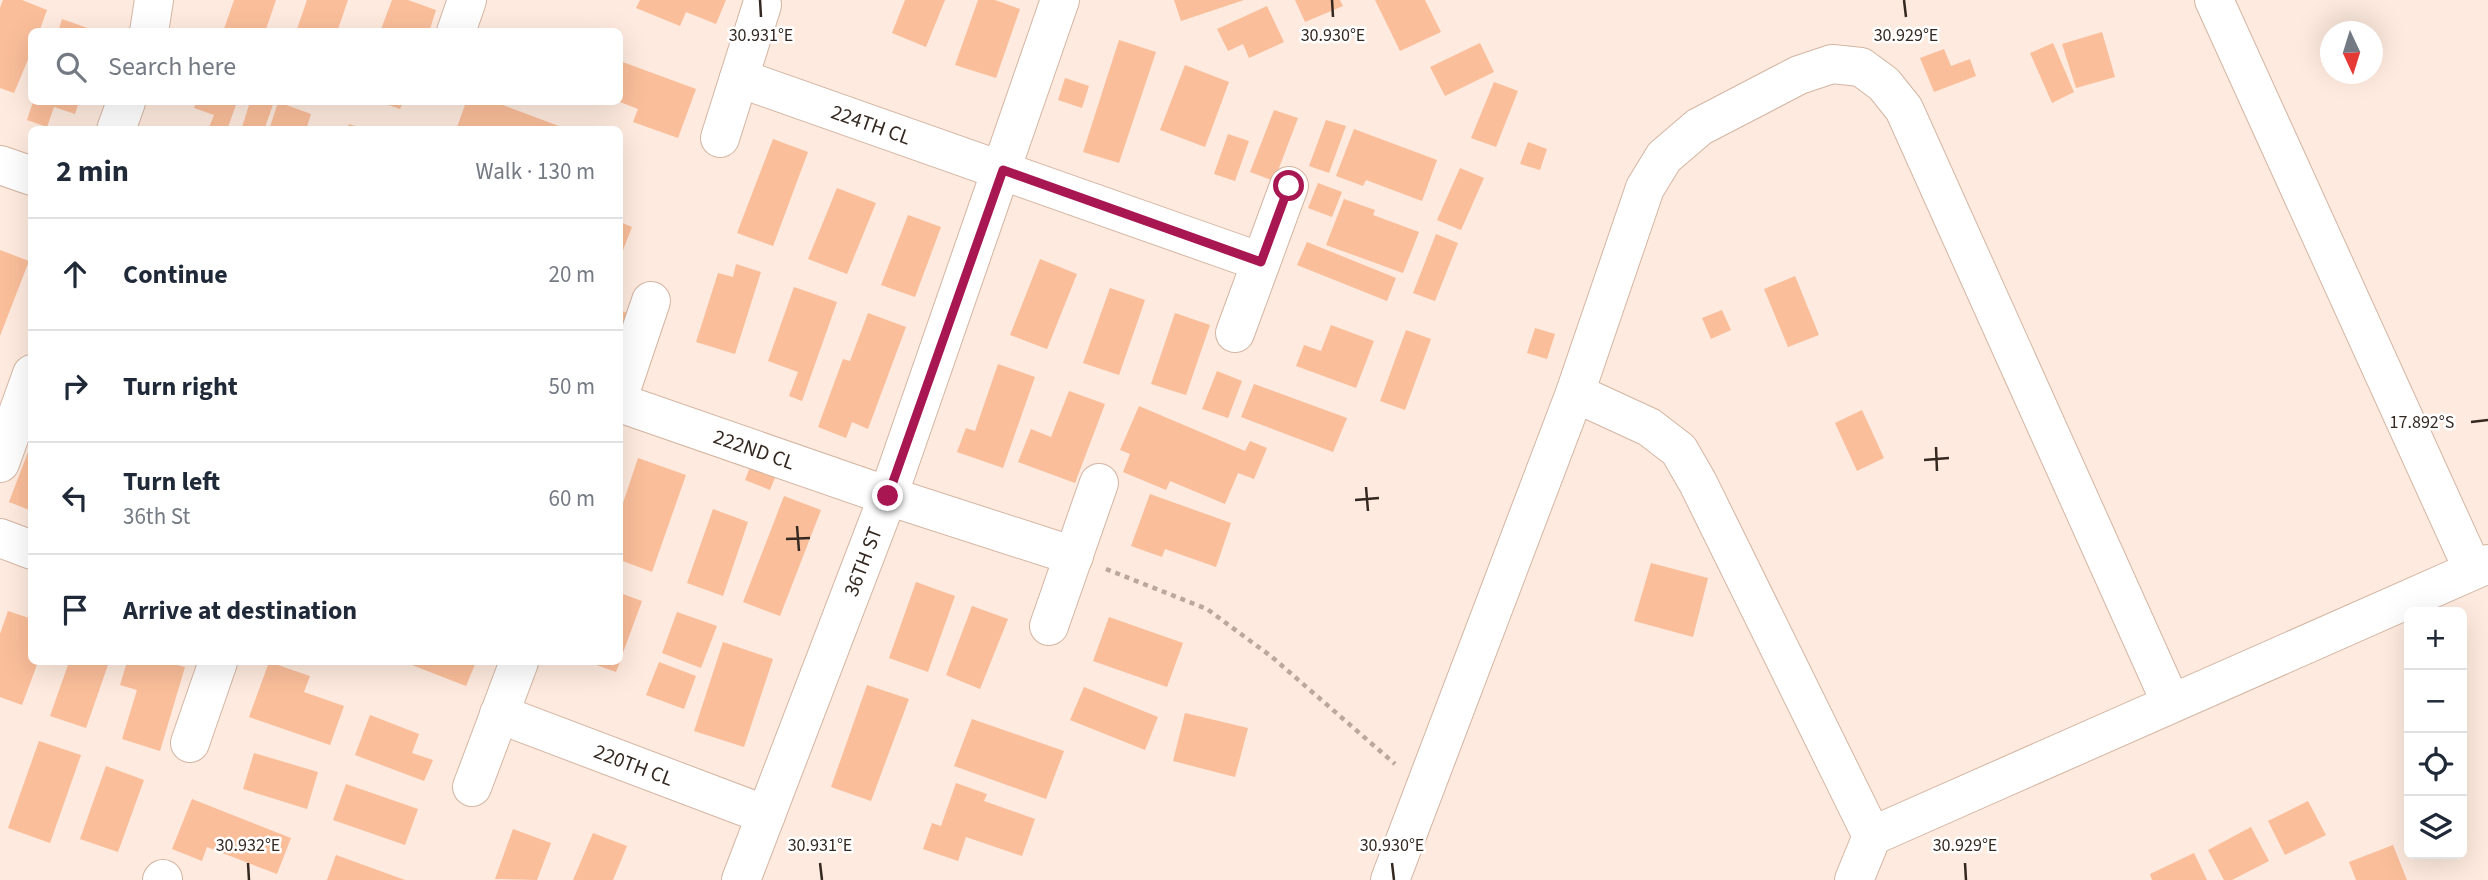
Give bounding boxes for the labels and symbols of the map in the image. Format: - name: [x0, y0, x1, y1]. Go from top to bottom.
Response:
- north arrow: [2320, 21, 2383, 84]
- text: 30.931°E: [729, 23, 793, 48]
- text: 30.930°E: [1301, 23, 1365, 48]
- text: 30.929°E: [1874, 23, 1938, 48]
- street label: 224TH CL: [827, 97, 915, 152]
- route start: [1273, 170, 1304, 201]
- text: 17.892°S: [2390, 410, 2454, 435]
- street label: 222ND CL: [709, 422, 799, 478]
- route end: [872, 480, 903, 511]
- street label: 36TH ST: [836, 523, 890, 601]
- street label: 220TH CL: [590, 736, 678, 794]
- text: 30.932°E: [216, 833, 280, 858]
- text: 30.931°E: [788, 833, 852, 858]
- text: 30.930°E: [1360, 833, 1424, 858]
- text: 30.929°E: [1933, 833, 1997, 858]

